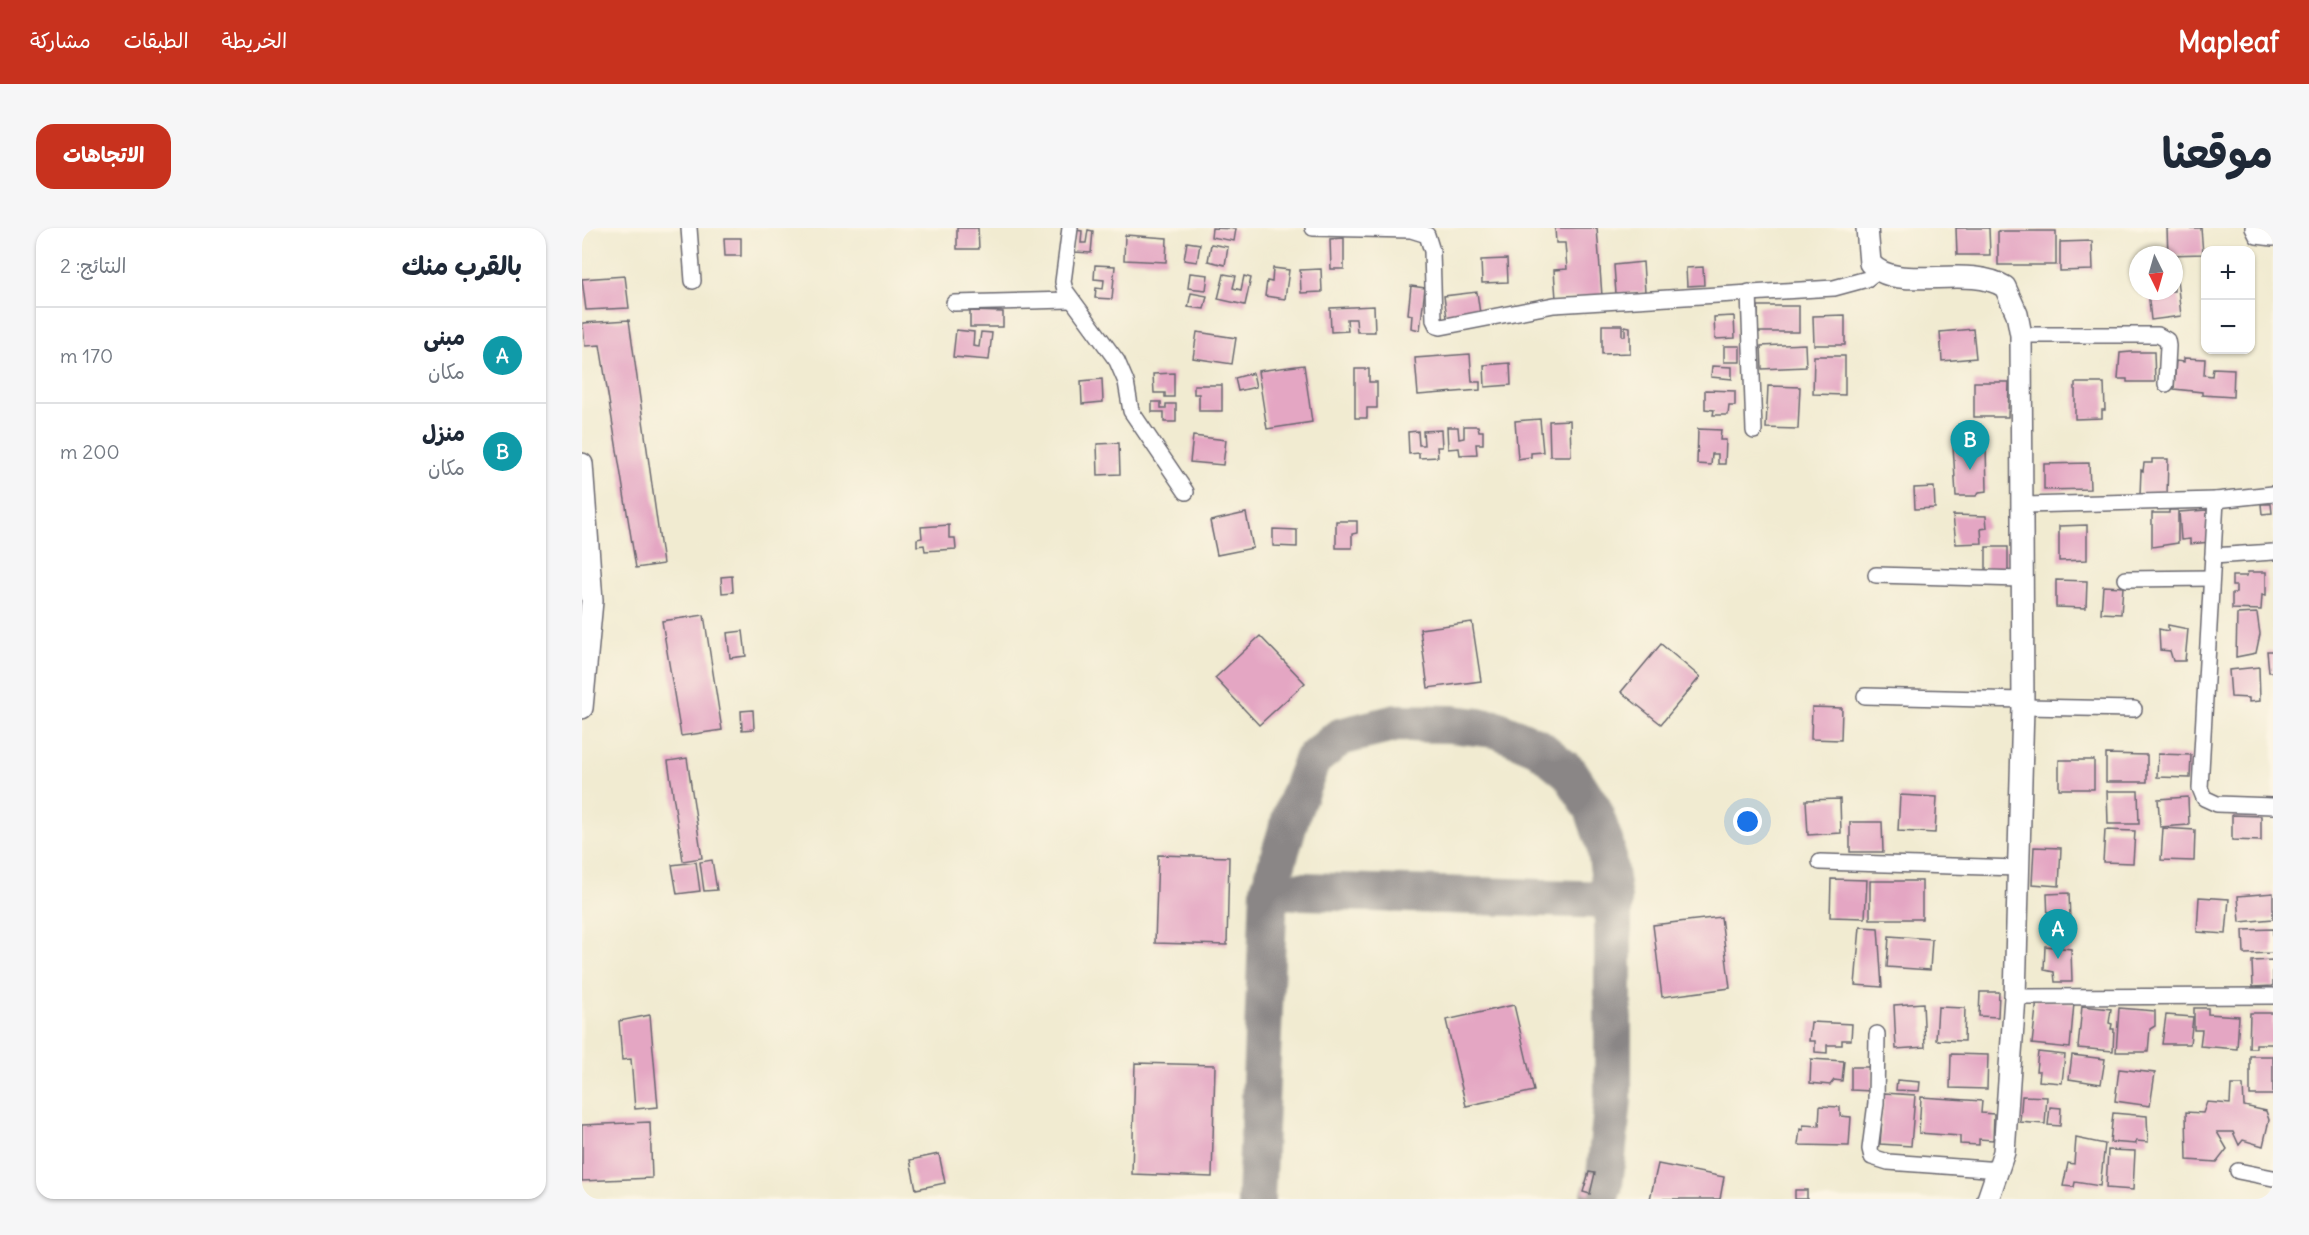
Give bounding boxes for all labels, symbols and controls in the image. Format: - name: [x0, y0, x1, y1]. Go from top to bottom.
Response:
- text: Mapleaf: [2178, 24, 2279, 60]
- text: مشاركة: [30, 27, 91, 54]
- text: الطبقات: [124, 27, 189, 54]
- text: الخريطة: [222, 27, 287, 54]
- button: الاتجاهات: [36, 124, 171, 189]
- text: موقعنا: [2162, 127, 2273, 179]
- north arrow: [2129, 246, 2183, 300]
- map controls: [2201, 246, 2255, 354]
- button: +: [2201, 246, 2255, 300]
- text: بالقرب منك: [402, 249, 522, 282]
- text: النتائج: 2: [60, 253, 126, 278]
- button: −: [2201, 300, 2255, 354]
- text: مبنى: [423, 323, 465, 351]
- text: 170 m: [60, 343, 113, 368]
- text: A: [496, 343, 509, 368]
- text: مكان: [428, 359, 465, 384]
- text: منزل: [422, 419, 465, 447]
- pin: B: [1950, 420, 1990, 470]
- text: 200 m: [60, 439, 120, 464]
- text: B: [496, 439, 509, 464]
- text: مكان: [428, 455, 465, 480]
- your location: [1733, 807, 1762, 836]
- pin: A: [2038, 910, 2078, 959]

